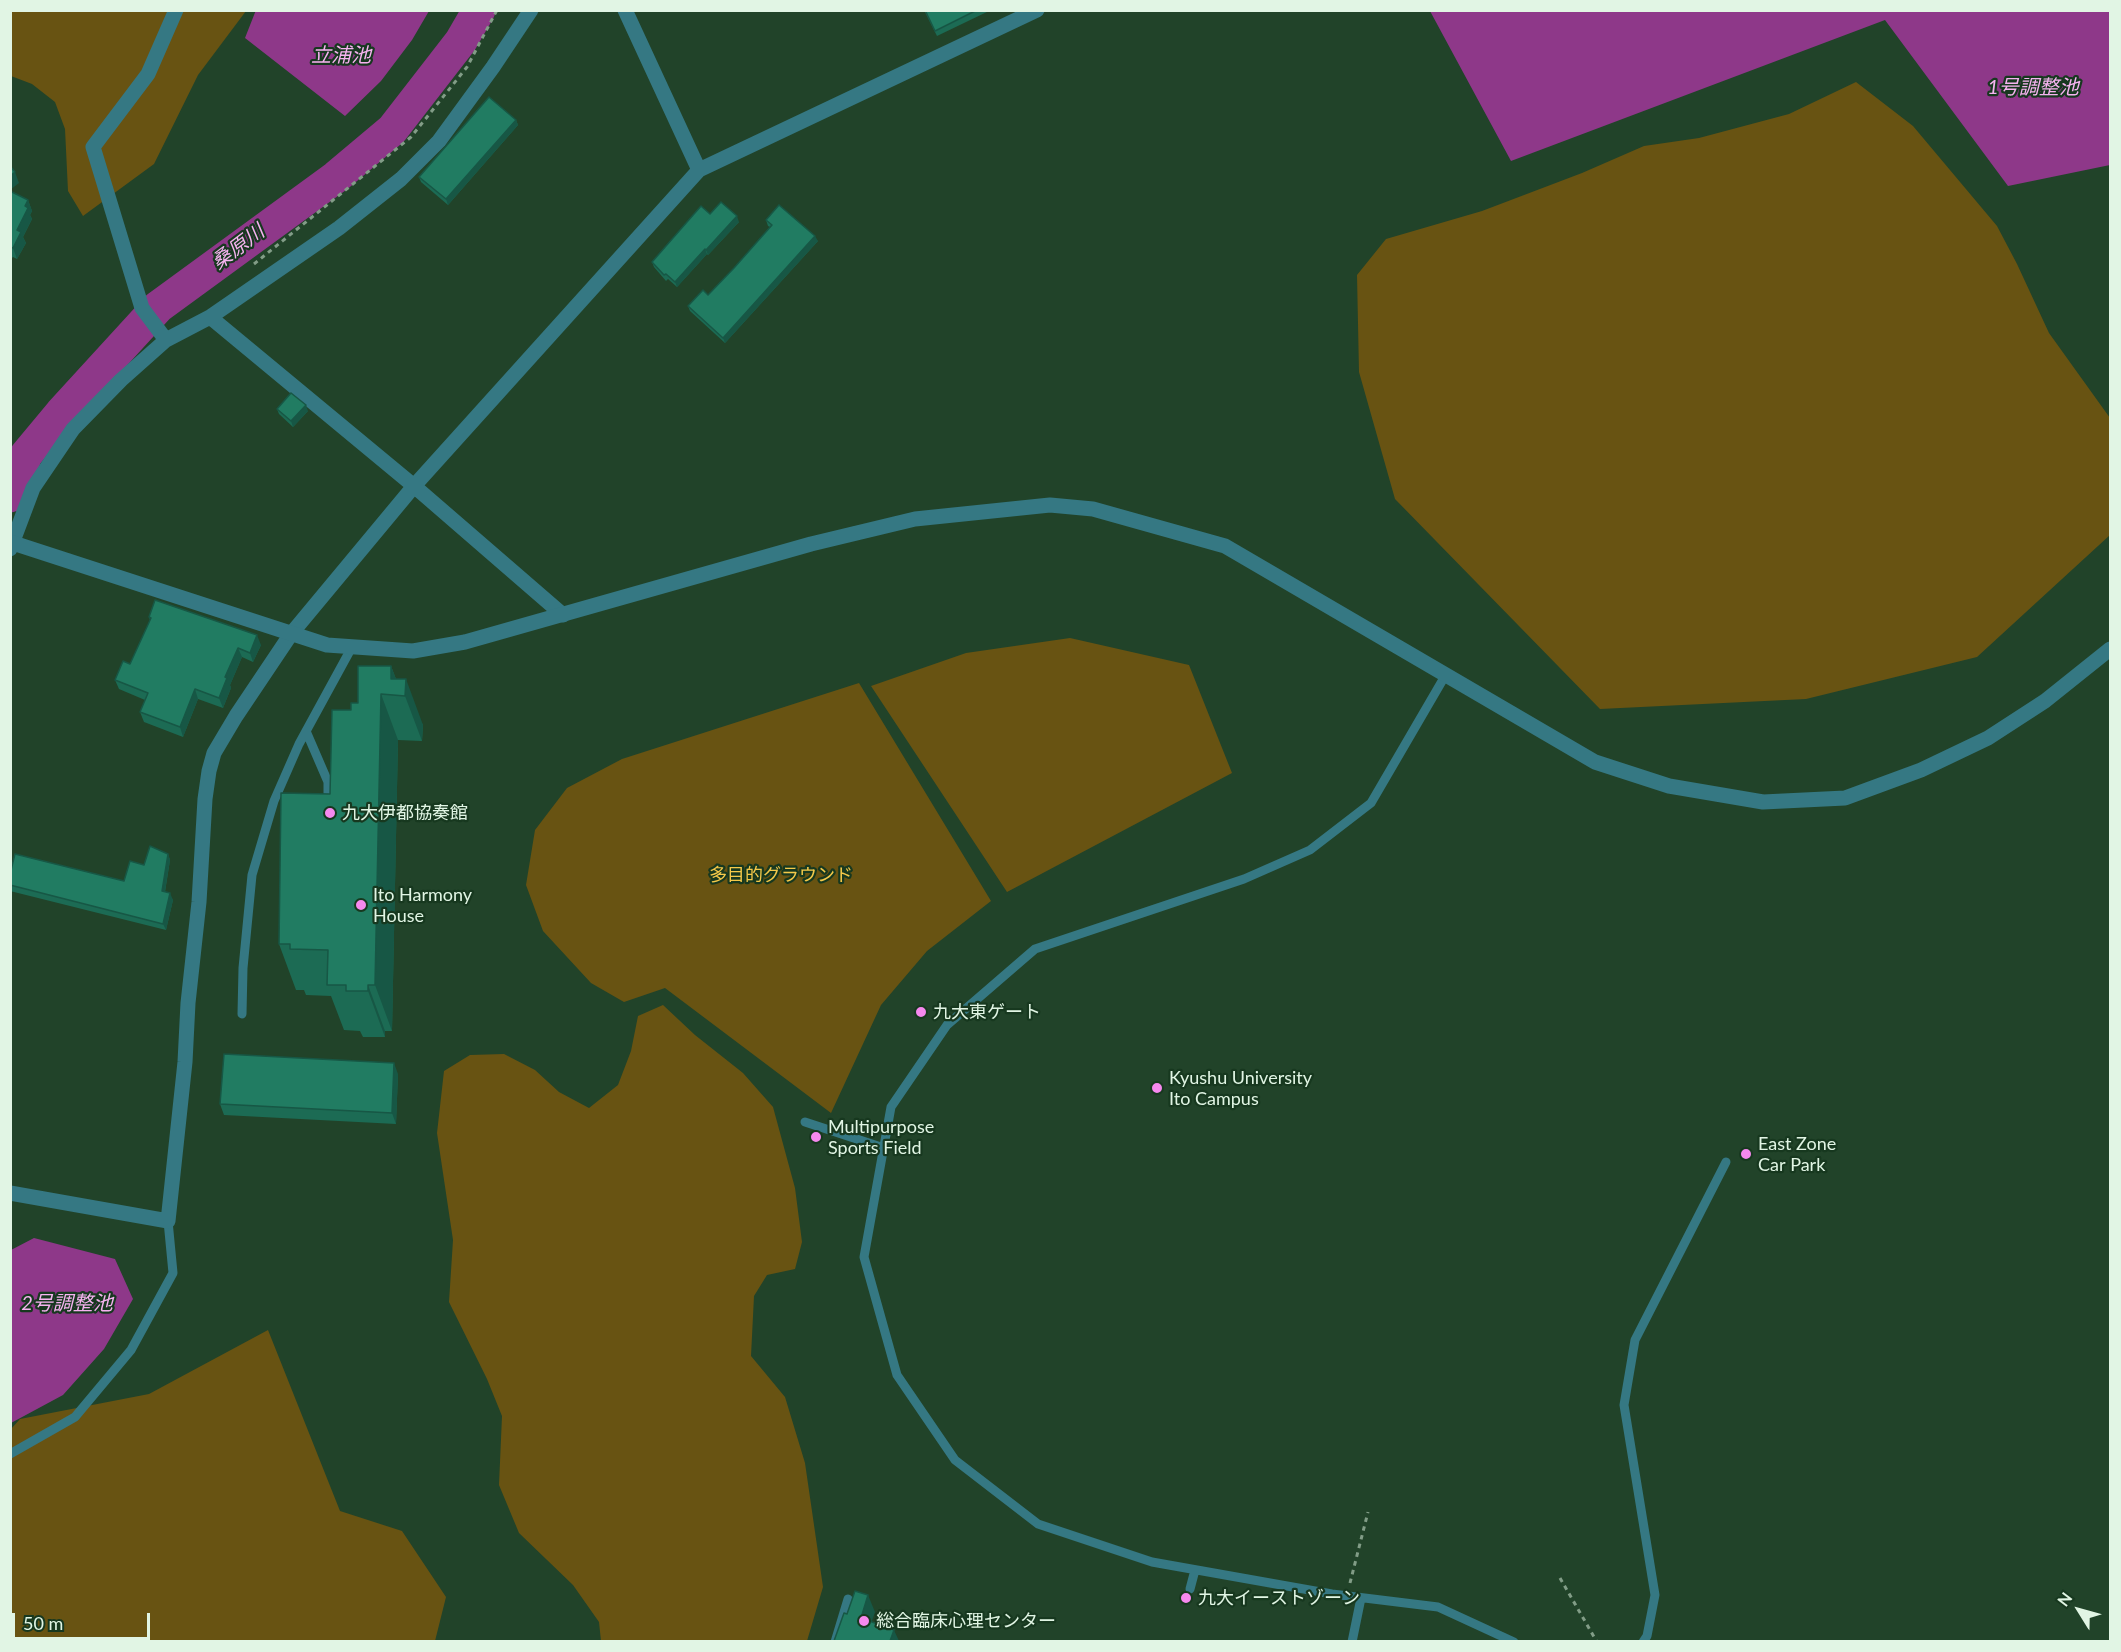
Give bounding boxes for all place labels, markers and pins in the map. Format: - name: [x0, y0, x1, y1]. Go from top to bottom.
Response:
- place label: 九大伊都協奏館: [342, 802, 468, 824]
- marker: 九大伊都協奏館: [323, 806, 337, 820]
- place label: Ito Harmony House: [373, 884, 472, 926]
- marker: Ito Harmony House: [354, 898, 368, 912]
- place label: 九大東ゲート: [933, 1001, 1041, 1023]
- marker: 九大東ゲート: [914, 1005, 928, 1019]
- place label: Kyushu University Ito Campus: [1169, 1067, 1312, 1110]
- marker: Kyushu University Ito Campus: [1150, 1081, 1164, 1095]
- place label: Multipurpose Sports Field: [828, 1116, 934, 1158]
- marker: Multipurpose Sports Field: [809, 1130, 823, 1144]
- place label: East Zone Car Park: [1758, 1133, 1836, 1176]
- marker: East Zone Car Park: [1739, 1147, 1753, 1161]
- place label: 九大イーストゾーン: [1198, 1587, 1360, 1609]
- marker: 九大イーストゾーン: [1179, 1591, 1193, 1605]
- place label: 総合臨床心理センター: [876, 1610, 1056, 1632]
- marker: 総合臨床心理センター: [857, 1614, 871, 1628]

